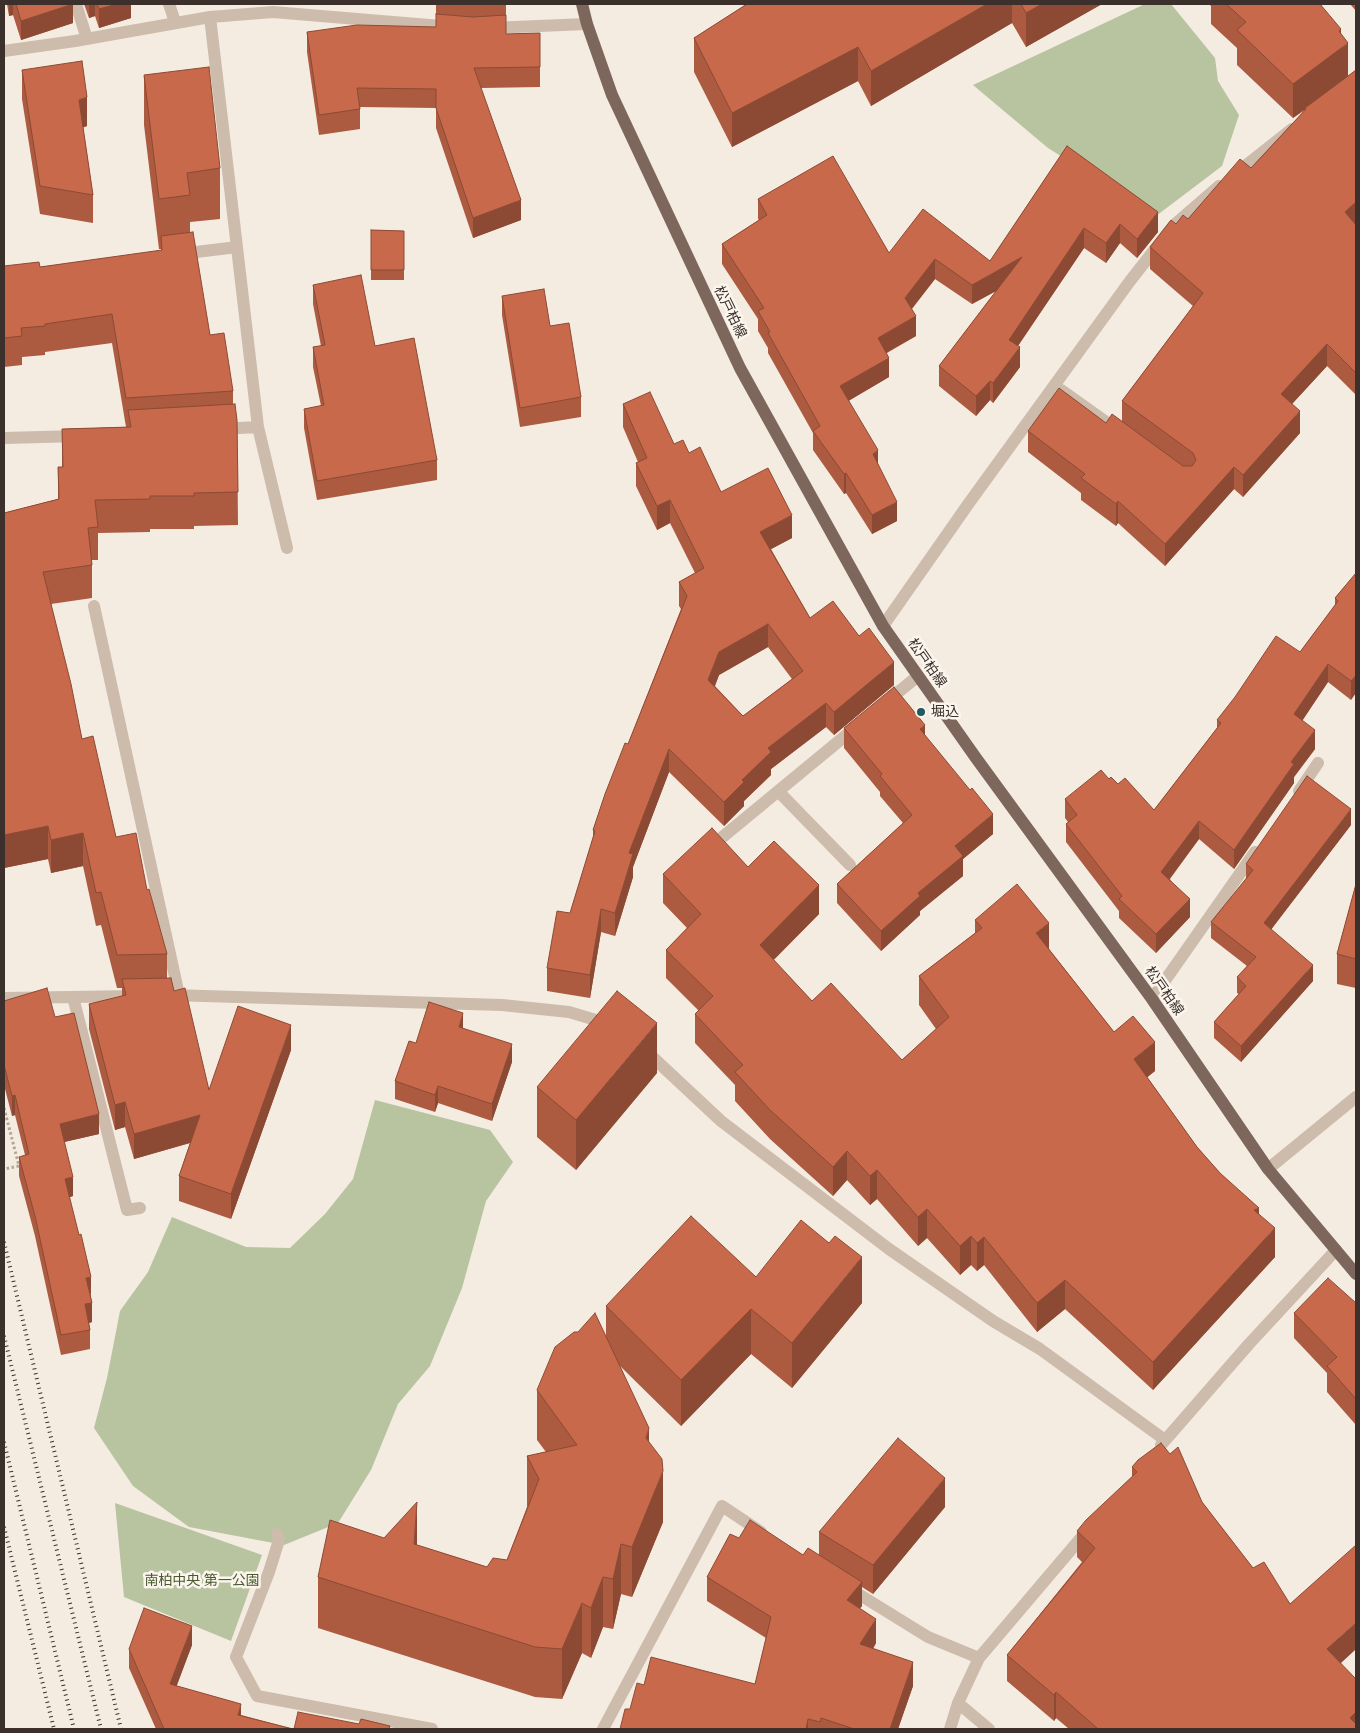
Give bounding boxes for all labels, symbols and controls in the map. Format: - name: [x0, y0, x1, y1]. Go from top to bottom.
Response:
- street label: 松戸柏線: [710, 283, 750, 341]
- street label: 松戸柏線: [904, 635, 950, 691]
- place label: 堀込: [931, 704, 959, 720]
- marker: 堀込: [915, 706, 927, 718]
- street label: 松戸柏線: [1141, 963, 1187, 1019]
- park label: 南柏中央 第一公園: [144, 1573, 260, 1589]

